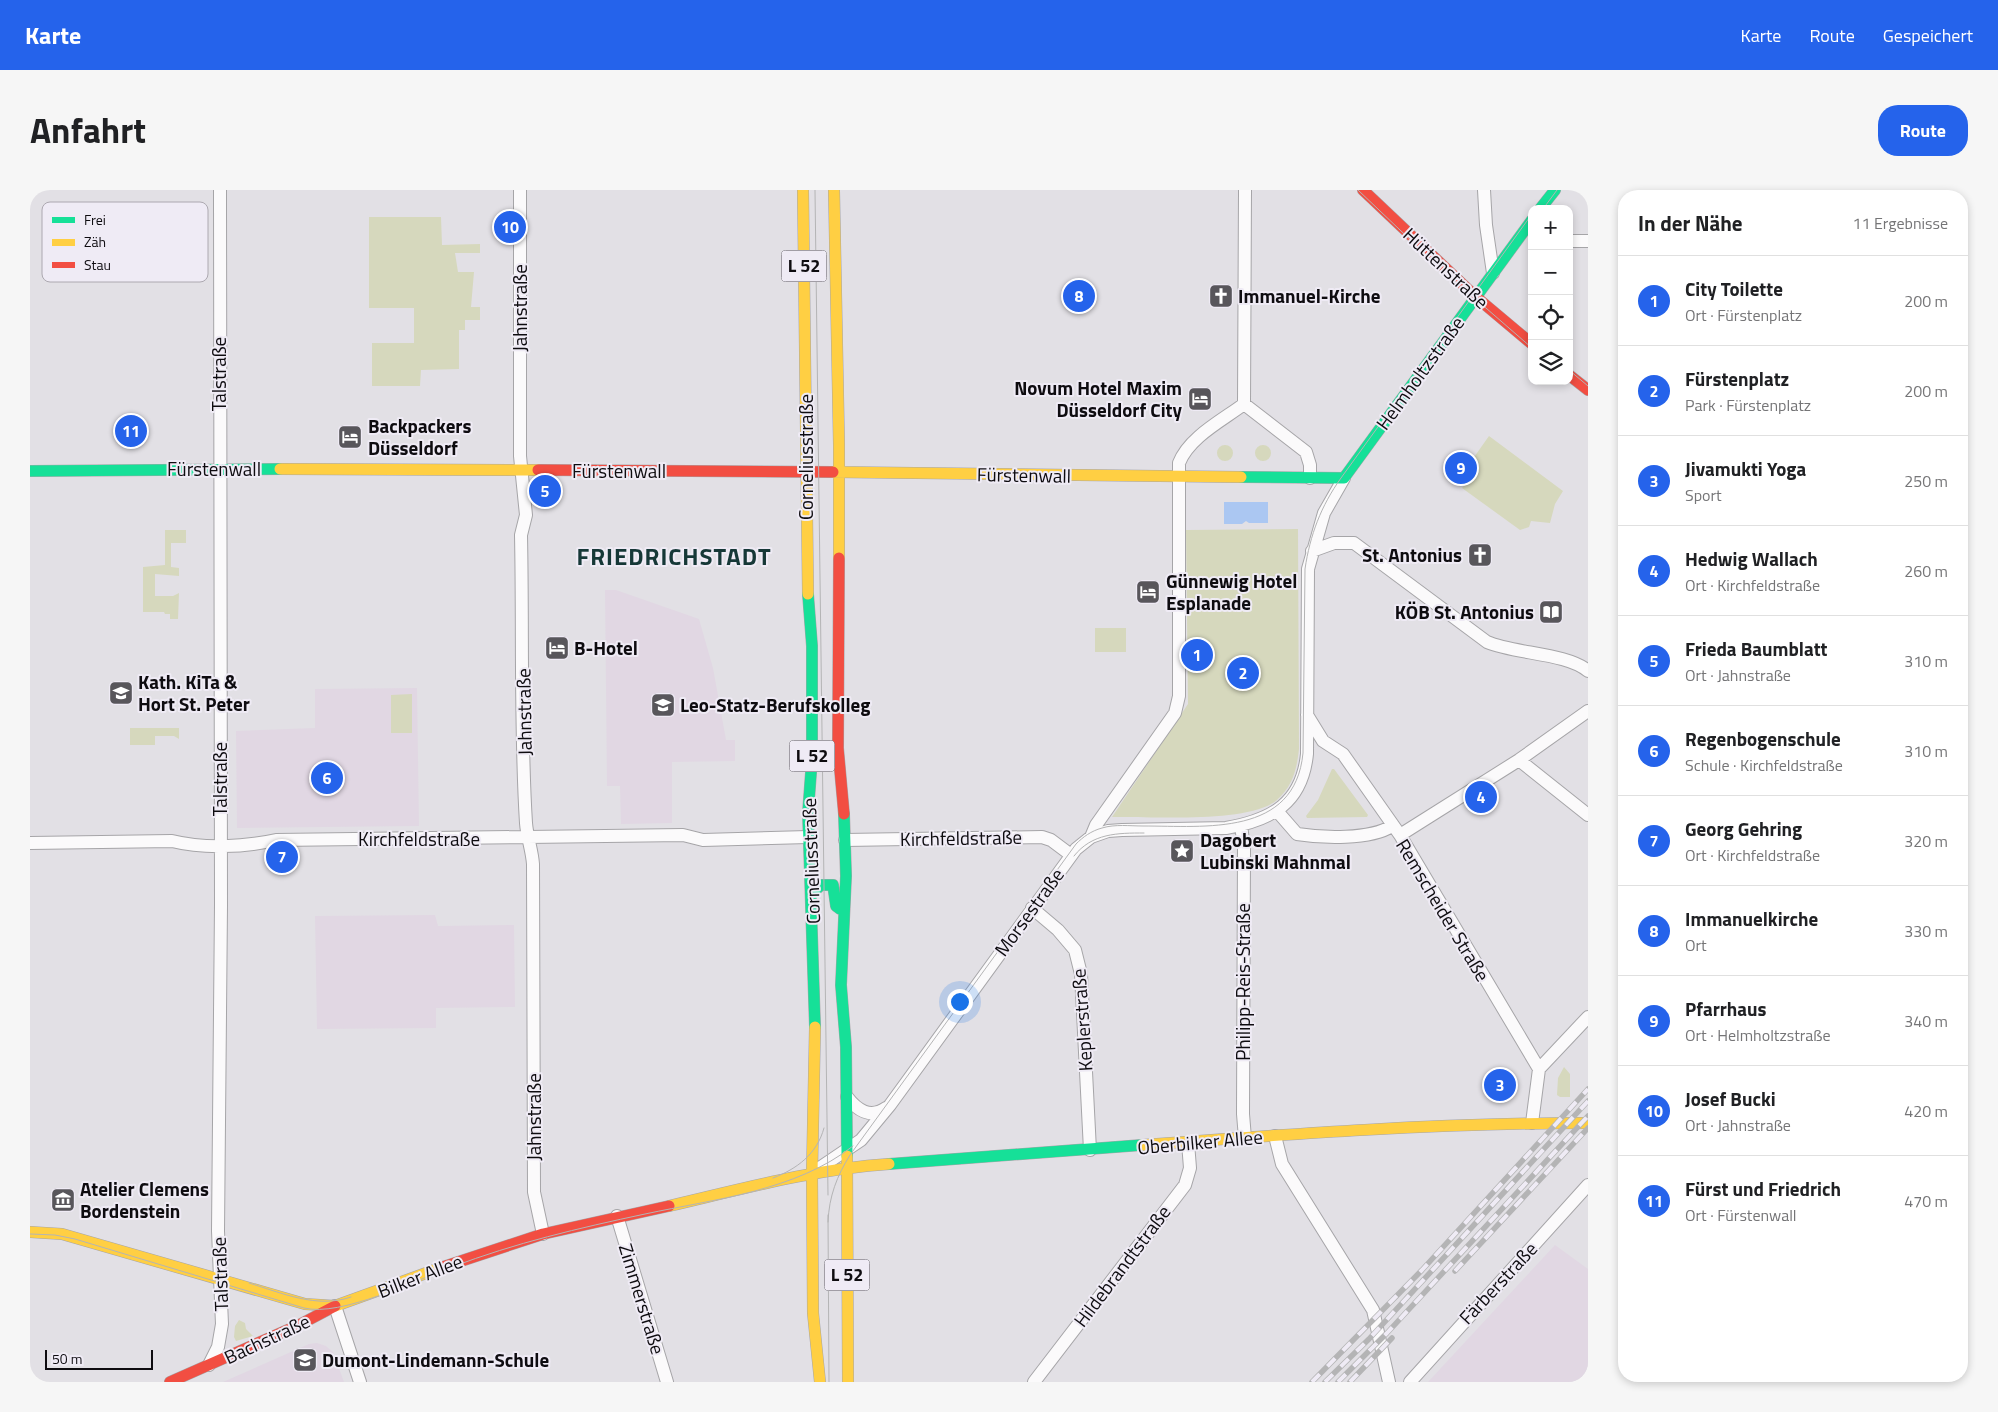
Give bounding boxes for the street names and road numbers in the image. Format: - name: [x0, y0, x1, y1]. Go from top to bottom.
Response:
- street label: Hüttenstraße: [1397, 220, 1496, 315]
- road number: L 52: [782, 250, 826, 282]
- street label: Jahnstraße: [505, 264, 534, 352]
- street label: Helmholtzstraße: [1368, 310, 1471, 436]
- street label: Talstraße: [204, 337, 233, 411]
- street label: Corneliusstraße: [791, 394, 820, 520]
- street label: Fürstenwall: [167, 454, 261, 483]
- street label: Fürstenwall: [572, 456, 666, 485]
- street label: Fürstenwall: [977, 459, 1071, 490]
- street label: Jahnstraße: [508, 668, 539, 756]
- road number: L 52: [790, 740, 834, 772]
- street label: Talstraße: [205, 742, 234, 816]
- street label: Corneliusstraße: [794, 797, 827, 925]
- street label: Kirchfeldstraße: [900, 822, 1022, 853]
- street label: Kirchfeldstraße: [358, 824, 480, 853]
- street label: Remscheider Straße: [1389, 833, 1498, 987]
- street label: Morsestraße: [987, 862, 1071, 962]
- street label: Philipp-Reis-Straße: [1228, 903, 1257, 1061]
- street label: Keplerstraße: [1063, 968, 1100, 1072]
- street label: Jahnstraße: [519, 1073, 548, 1161]
- street label: Oberbilker Allee: [1136, 1122, 1264, 1161]
- street label: Hildebrandtstraße: [1066, 1199, 1177, 1333]
- street label: Färberstraße: [1452, 1235, 1544, 1330]
- street label: Talstraße: [204, 1236, 235, 1312]
- street label: Zimmerstraße: [612, 1240, 673, 1358]
- street label: Bilker Allee: [373, 1246, 466, 1305]
- road number: L 52: [824, 1260, 870, 1290]
- street label: Bachstraße: [219, 1306, 315, 1371]

